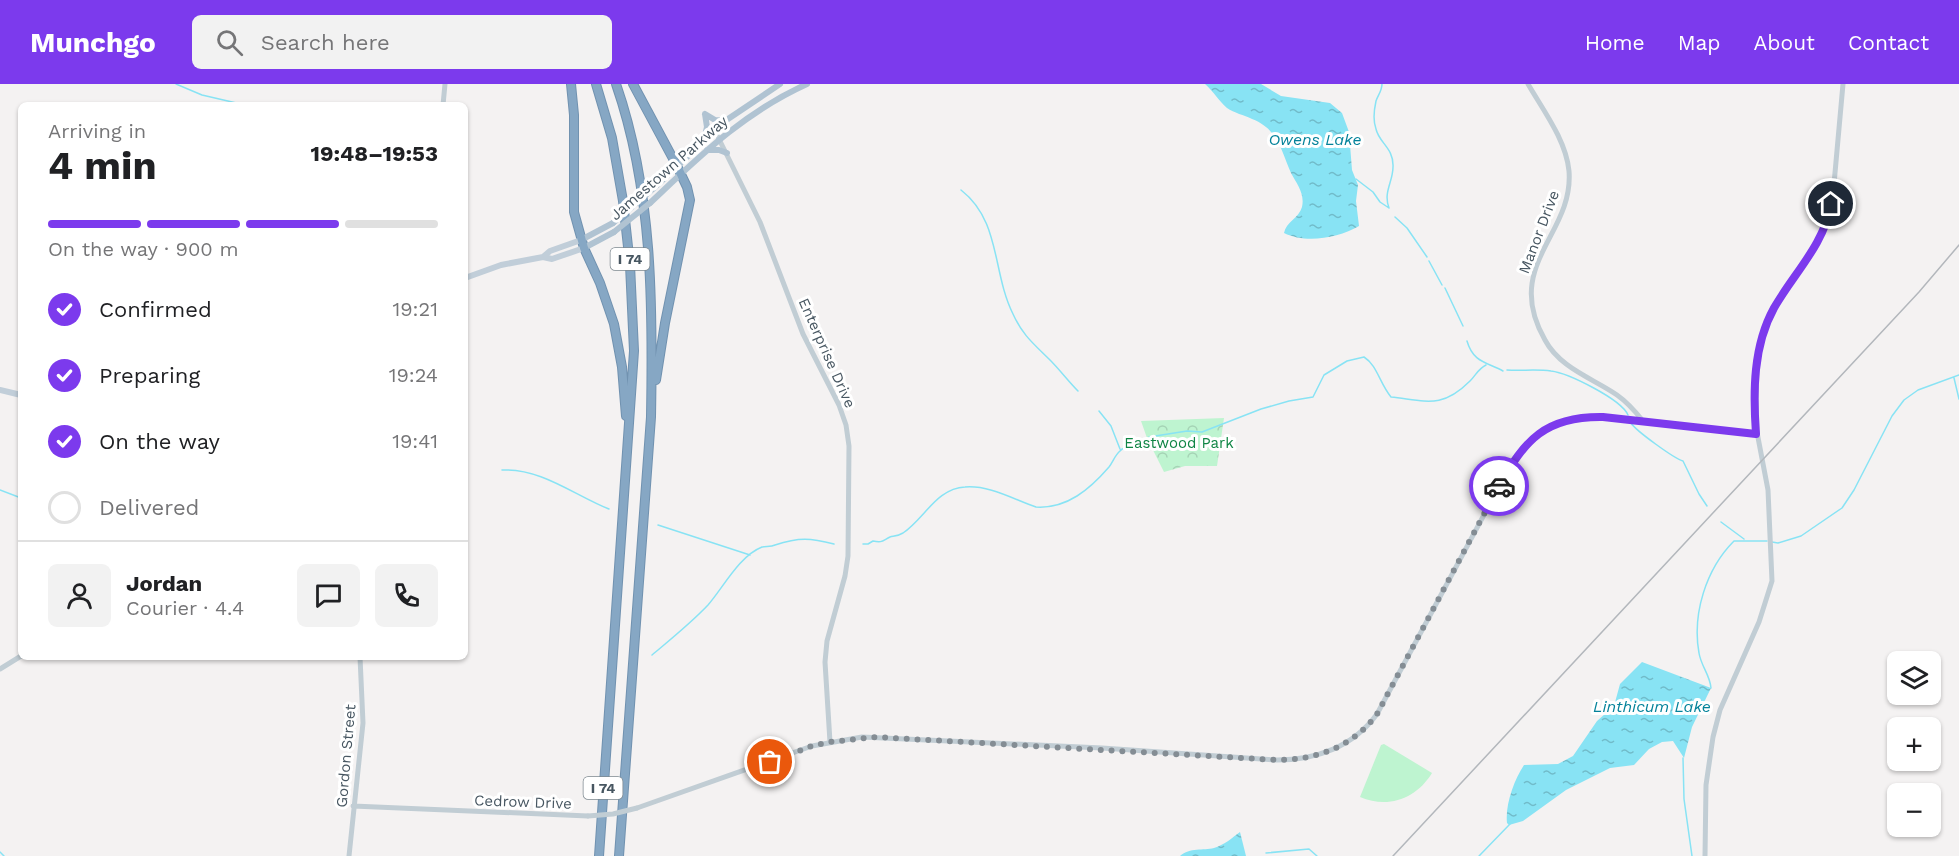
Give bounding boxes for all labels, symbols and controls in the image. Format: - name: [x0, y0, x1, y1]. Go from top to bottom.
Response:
- search box: [192, 15, 612, 69]
- text: Munchgo: [30, 26, 156, 59]
- icon: search: [213, 26, 246, 59]
- text: Search here: [261, 30, 390, 55]
- text: Home: [1585, 30, 1645, 55]
- text: Map: [1678, 30, 1721, 55]
- text: About: [1754, 30, 1815, 55]
- text: Contact: [1848, 30, 1929, 55]
- street label: Jamestown Parkway: [606, 112, 732, 224]
- text: Arriving in: [48, 119, 146, 143]
- water label: Owens Lake: [1268, 130, 1362, 149]
- text: 19:48–19:53: [310, 141, 438, 166]
- text: 4 min: [48, 143, 157, 188]
- pin: [1805, 178, 1856, 229]
- icon: home: [1814, 187, 1847, 220]
- street label: Manor Drive: [1515, 188, 1563, 276]
- text: On the way · 900 m: [48, 237, 239, 261]
- road number: I 74: [610, 248, 650, 270]
- icon: check: [48, 293, 81, 326]
- street label: Enterprise Drive: [795, 295, 859, 411]
- text: Confirmed: [99, 297, 212, 322]
- text: 19:21: [392, 297, 438, 321]
- icon: check: [48, 359, 81, 392]
- text: Preparing: [99, 363, 200, 388]
- text: 19:24: [389, 363, 438, 387]
- icon: check: [48, 425, 81, 458]
- text: On the way: [99, 429, 220, 454]
- text: 19:41: [392, 429, 438, 453]
- park label: Eastwood Park: [1124, 434, 1234, 452]
- courier: [1469, 456, 1529, 516]
- icon: car: [1483, 470, 1516, 503]
- text: Delivered: [99, 495, 199, 520]
- button: person: [48, 564, 111, 627]
- button: chat: [297, 564, 360, 627]
- button: phone: [375, 564, 438, 627]
- text: Jordan: [126, 571, 202, 596]
- text: Courier · 4.4: [126, 596, 244, 620]
- map controls: [1887, 651, 1941, 837]
- button: layers: [1887, 651, 1941, 705]
- water label: Linthicum Lake: [1593, 697, 1711, 716]
- street label: Gordon Street: [333, 703, 360, 808]
- button: +: [1887, 717, 1941, 771]
- pin: [744, 736, 795, 787]
- icon: bag: [753, 745, 786, 778]
- road number: I 74: [584, 777, 622, 799]
- button: −: [1887, 783, 1941, 837]
- street label: Cedrow Drive: [474, 791, 572, 813]

